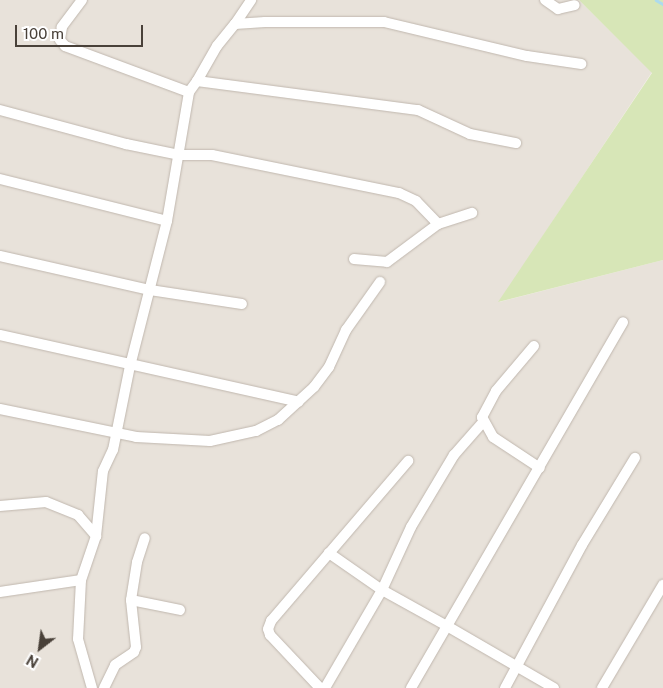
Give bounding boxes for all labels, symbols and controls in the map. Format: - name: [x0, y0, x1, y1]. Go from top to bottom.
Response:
- scale bar: [18, 15, 145, 47]
- text: 100 m: [23, 25, 64, 42]
- north arrow: [15, 623, 65, 673]
- text: N: [24, 651, 41, 671]

